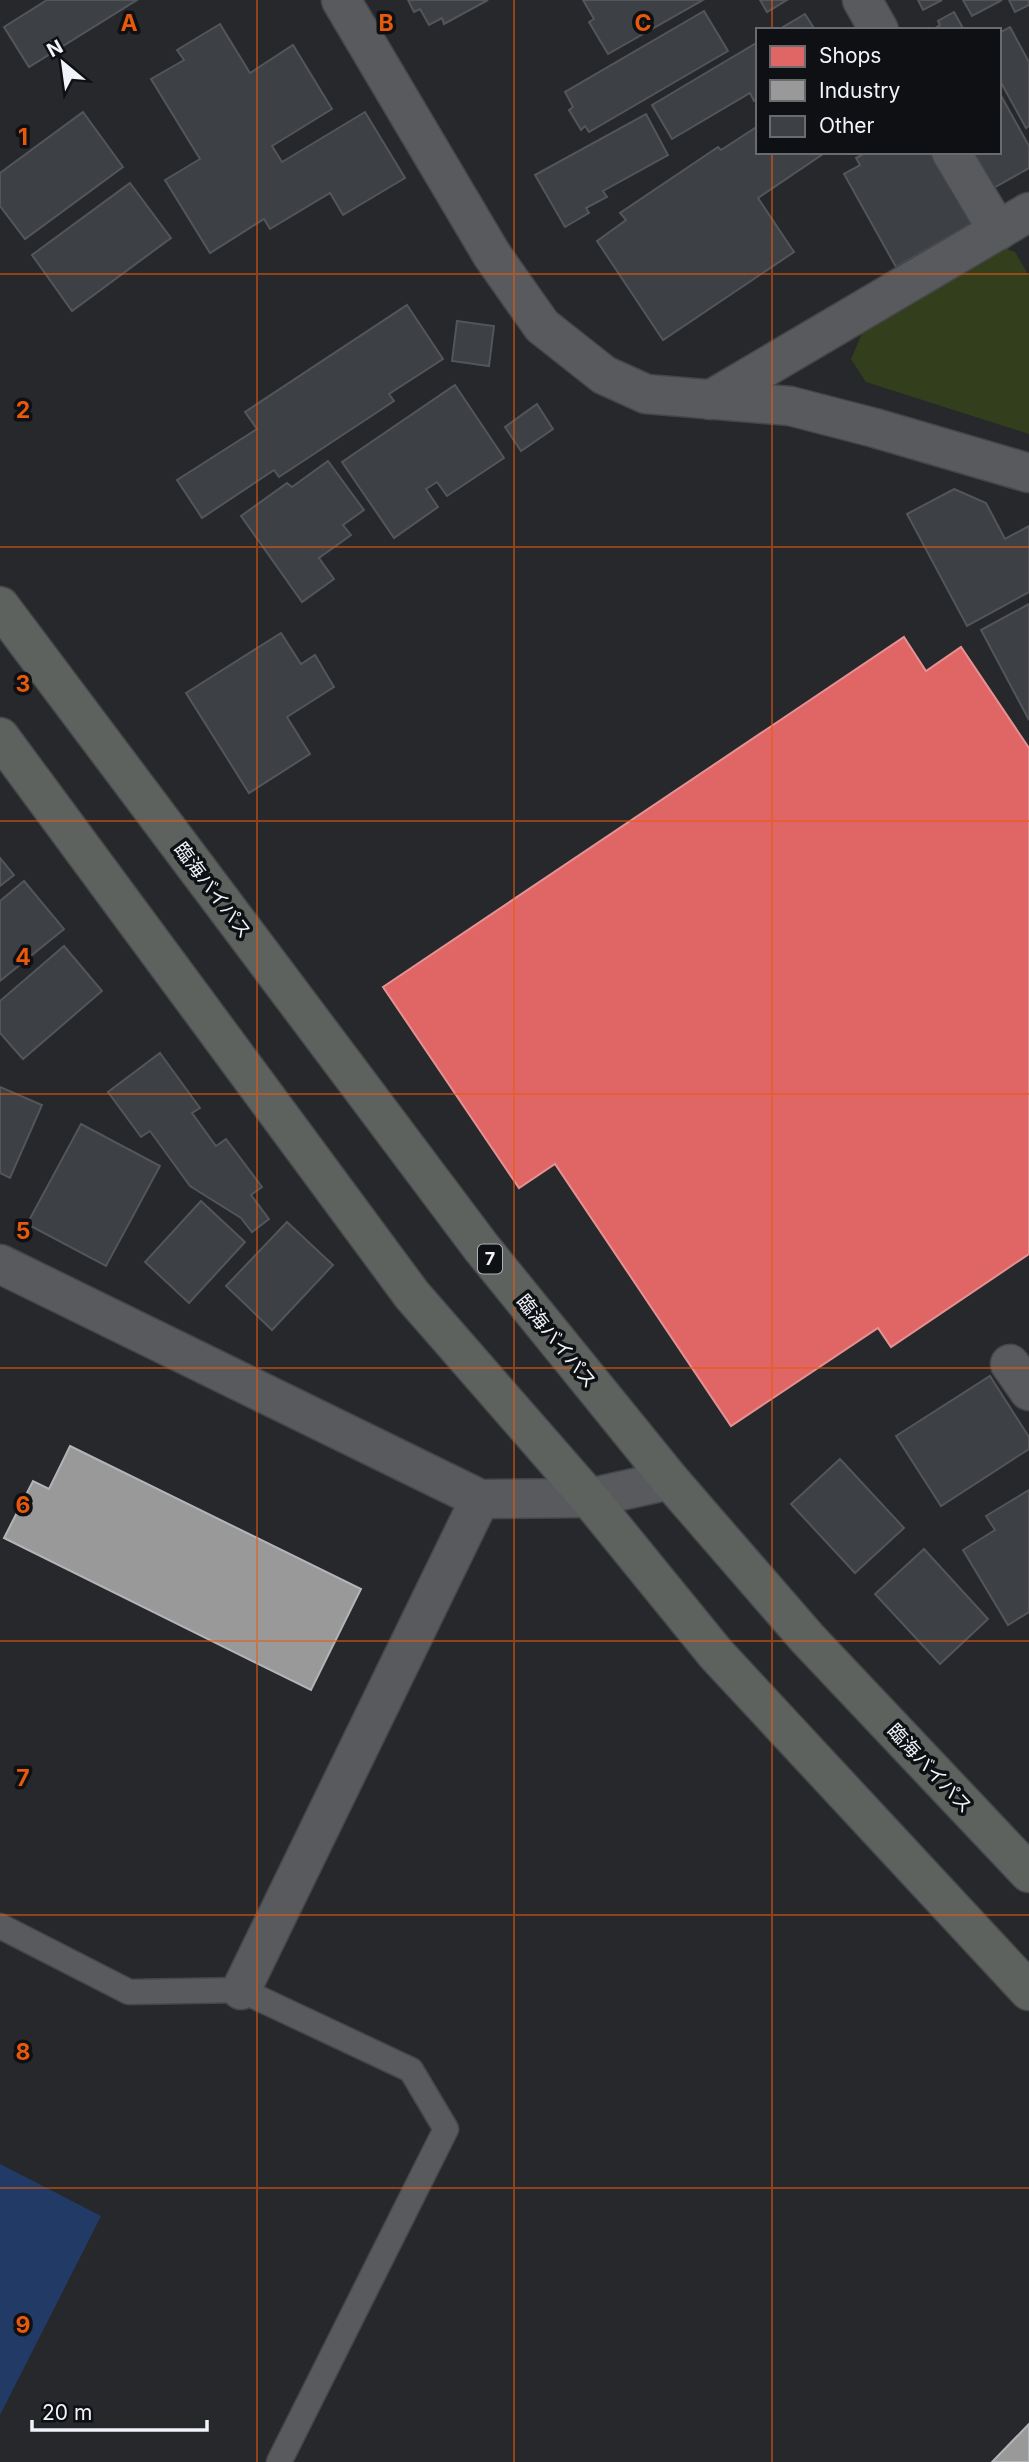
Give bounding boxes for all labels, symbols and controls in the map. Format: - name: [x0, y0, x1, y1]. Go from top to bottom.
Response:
- text: A: [120, 9, 138, 37]
- text: B: [378, 9, 394, 37]
- text: C: [634, 9, 652, 37]
- north arrow: [28, 28, 98, 98]
- legend: [756, 28, 1001, 154]
- text: N: [43, 35, 67, 62]
- text: Shops: [819, 43, 881, 68]
- text: Industry: [819, 78, 901, 103]
- text: Other: [819, 113, 875, 138]
- text: 1: [18, 123, 28, 151]
- text: 2: [16, 396, 30, 424]
- text: 3: [16, 670, 30, 698]
- street label: 臨海バイパス: [169, 838, 256, 943]
- text: 4: [15, 943, 31, 971]
- text: 5: [16, 1217, 30, 1245]
- road number: 7: [478, 1244, 502, 1274]
- street label: 臨海バイパス: [512, 1290, 601, 1393]
- text: 6: [16, 1491, 30, 1519]
- street label: 臨海バイパス: [882, 1719, 977, 1818]
- text: 7: [16, 1764, 30, 1792]
- text: 8: [16, 2038, 30, 2066]
- text: 9: [16, 2311, 30, 2339]
- scale bar: [32, 2388, 206, 2432]
- text: 20 m: [42, 2400, 92, 2425]

